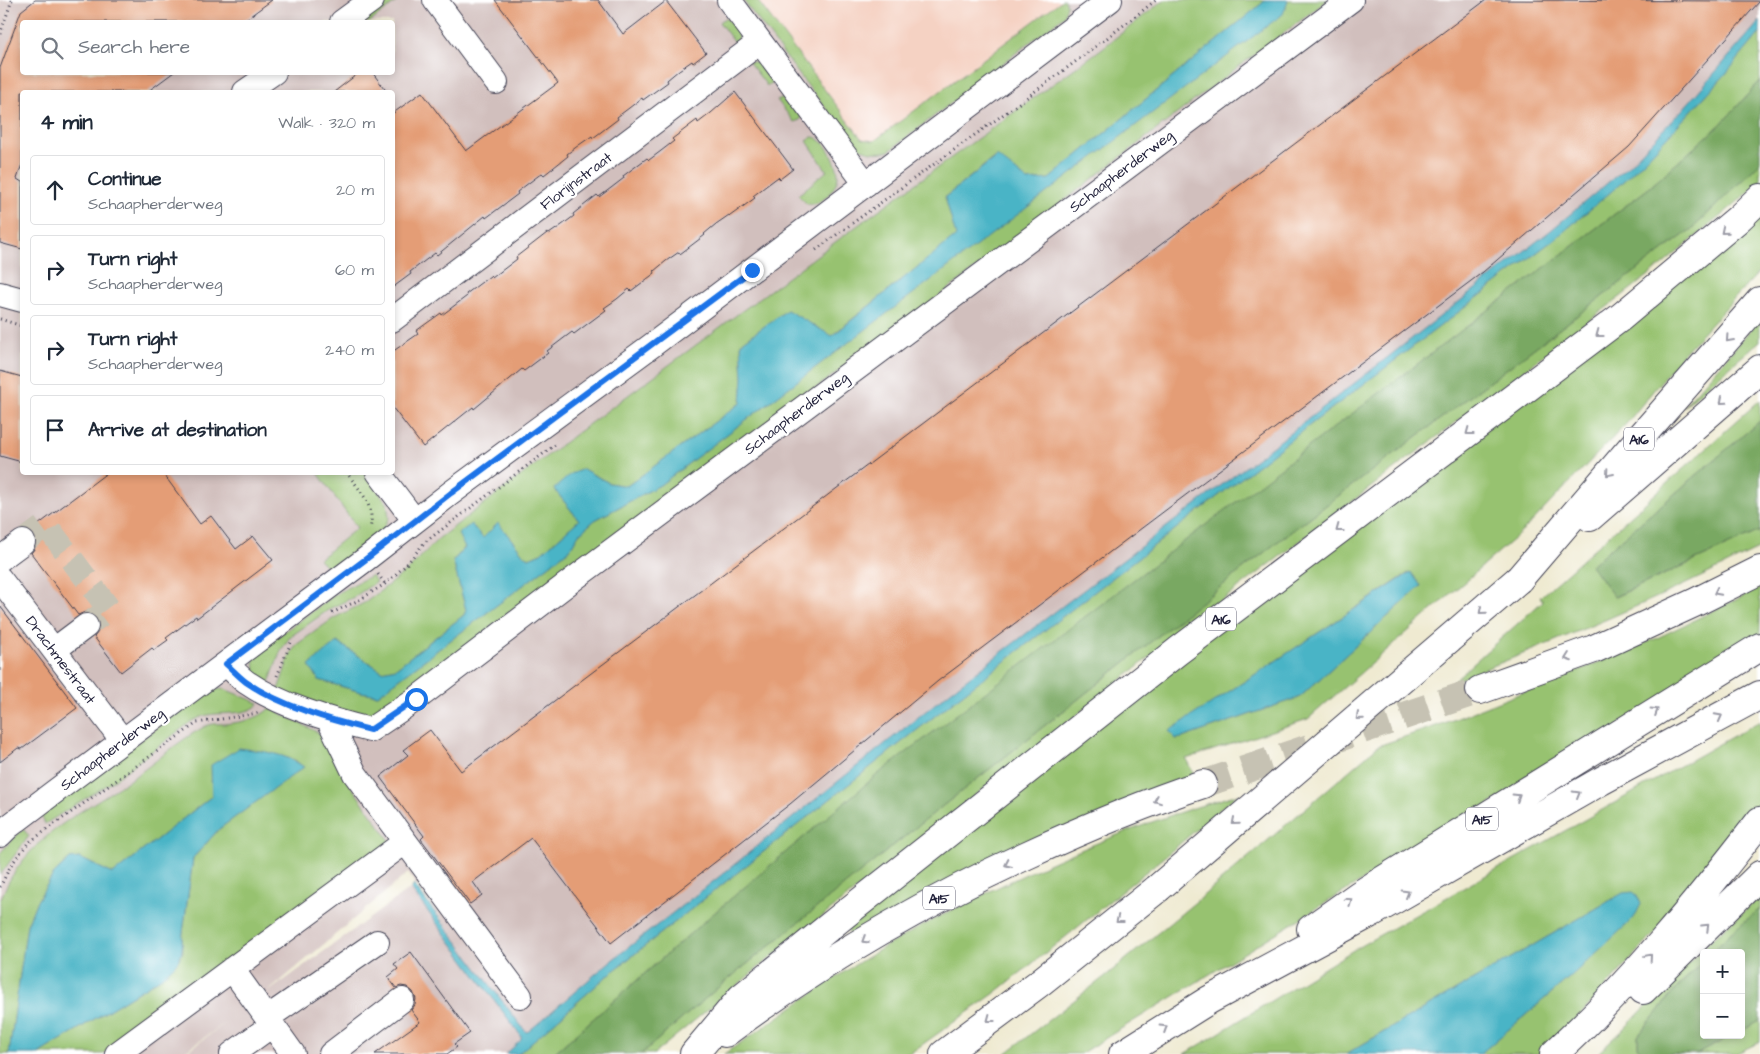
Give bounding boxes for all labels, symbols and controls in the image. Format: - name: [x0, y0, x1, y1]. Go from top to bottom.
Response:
- search box: [20, 20, 395, 75]
- icon: search: [38, 34, 66, 62]
- text: Search here: [78, 34, 190, 61]
- text: 4 min: [40, 108, 93, 137]
- text: Walk · 320 m: [278, 112, 375, 134]
- street label: Schaapherderweg: [1065, 125, 1179, 219]
- street label: Florijnstraat: [536, 147, 617, 215]
- text: Continue: [88, 166, 162, 193]
- icon: ahead: [41, 176, 69, 204]
- text: 20 m: [336, 179, 374, 201]
- text: Schaapherderweg: [88, 193, 222, 215]
- one-way arrow: [1721, 225, 1730, 233]
- text: Turn right: [88, 246, 177, 273]
- icon: right: [41, 256, 69, 284]
- text: 60 m: [335, 259, 374, 281]
- route end: [741, 259, 764, 282]
- text: Schaapherderweg: [88, 273, 222, 295]
- text: Turn right: [88, 326, 177, 353]
- one-way arrow: [1595, 328, 1605, 337]
- one-way arrow: [1725, 333, 1734, 342]
- icon: right: [41, 336, 69, 364]
- text: 240 m: [325, 339, 374, 361]
- text: Schaapherderweg: [88, 353, 222, 375]
- street label: Schaapherderweg: [740, 367, 854, 461]
- one-way arrow: [1720, 395, 1729, 404]
- icon: arrive: [41, 416, 69, 444]
- text: Arrive at destination: [88, 417, 267, 444]
- one-way arrow: [1466, 426, 1475, 434]
- road number: A16: [1624, 428, 1654, 450]
- one-way arrow: [1606, 468, 1615, 477]
- one-way arrow: [1336, 524, 1345, 532]
- one-way arrow: [1713, 586, 1722, 596]
- one-way arrow: [1479, 605, 1488, 614]
- road number: A16: [1206, 608, 1236, 630]
- street label: Drachmestraat: [20, 612, 101, 709]
- one-way arrow: [1564, 652, 1573, 662]
- route start: [405, 688, 428, 711]
- street label: Schaapherderweg: [56, 703, 170, 797]
- one-way arrow: [1649, 708, 1658, 717]
- one-way arrow: [1355, 711, 1364, 720]
- one-way arrow: [1714, 713, 1723, 723]
- one-way arrow: [1571, 791, 1580, 801]
- one-way arrow: [1153, 794, 1162, 804]
- one-way arrow: [1512, 794, 1521, 804]
- road number: A15: [1466, 808, 1498, 831]
- one-way arrow: [1232, 817, 1241, 826]
- one-way arrow: [1004, 857, 1013, 868]
- road number: A15: [923, 886, 955, 910]
- one-way arrow: [1400, 889, 1409, 899]
- one-way arrow: [1343, 899, 1352, 907]
- one-way arrow: [1116, 914, 1125, 922]
- one-way arrow: [1700, 924, 1709, 933]
- one-way arrow: [861, 934, 870, 944]
- map controls: [1700, 949, 1745, 1039]
- button: +: [1700, 949, 1745, 994]
- one-way arrow: [1644, 953, 1653, 962]
- button: −: [1700, 994, 1745, 1039]
- one-way arrow: [987, 1014, 996, 1022]
- one-way arrow: [1159, 1025, 1168, 1035]

